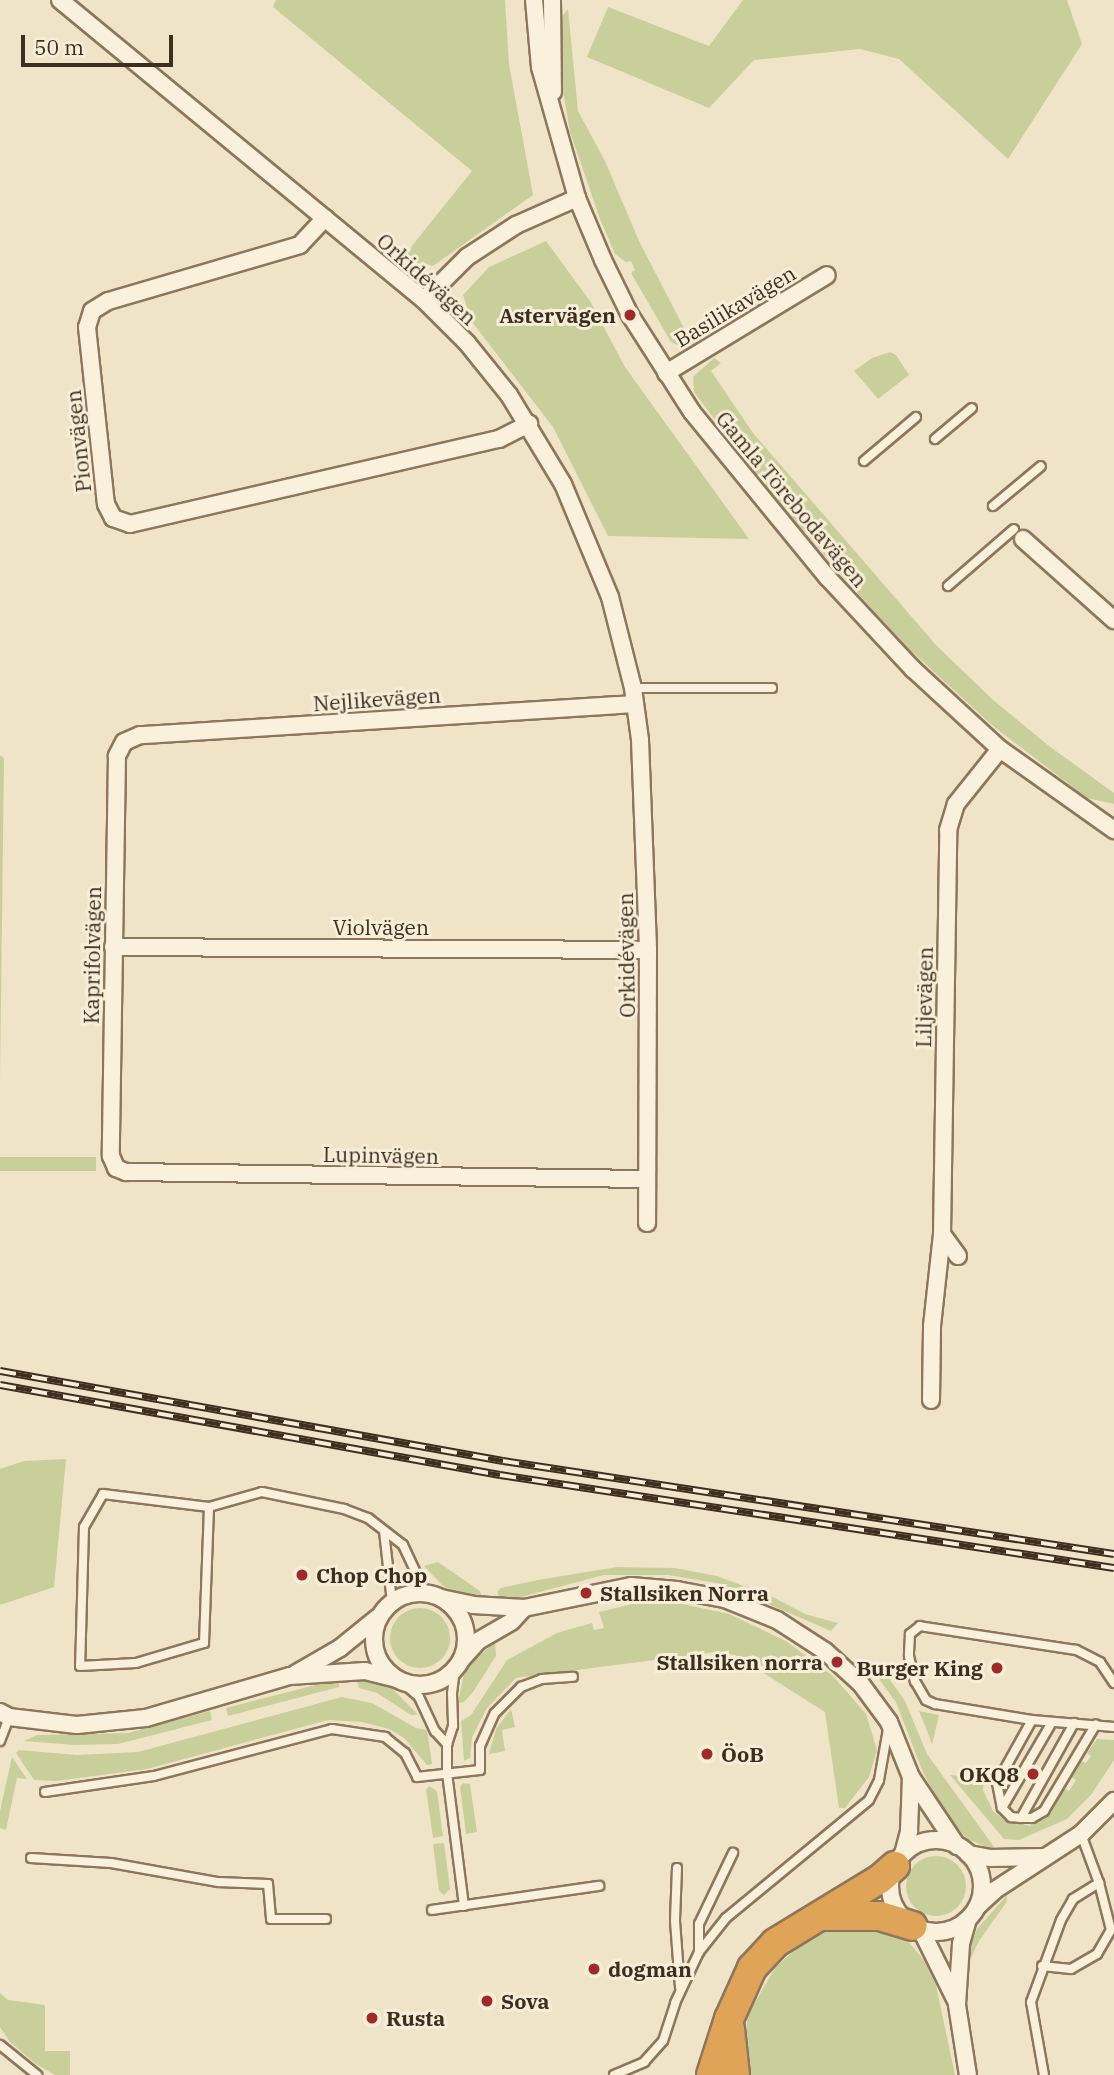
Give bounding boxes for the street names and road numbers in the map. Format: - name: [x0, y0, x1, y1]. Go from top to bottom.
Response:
- street label: Orkidévägen: [372, 228, 482, 330]
- street label: Basilikavägen: [670, 260, 800, 352]
- street label: Pionvägen: [60, 388, 96, 494]
- street label: Gamla Törebodavägen: [711, 406, 873, 592]
- street label: Nejlikevägen: [312, 682, 442, 716]
- street label: Kaprifolvägen: [78, 886, 106, 1024]
- street label: Orkidévägen: [612, 892, 640, 1018]
- street label: Violvägen: [333, 914, 429, 940]
- street label: Liljevägen: [911, 946, 937, 1048]
- street label: Lupinvägen: [323, 1141, 439, 1169]

